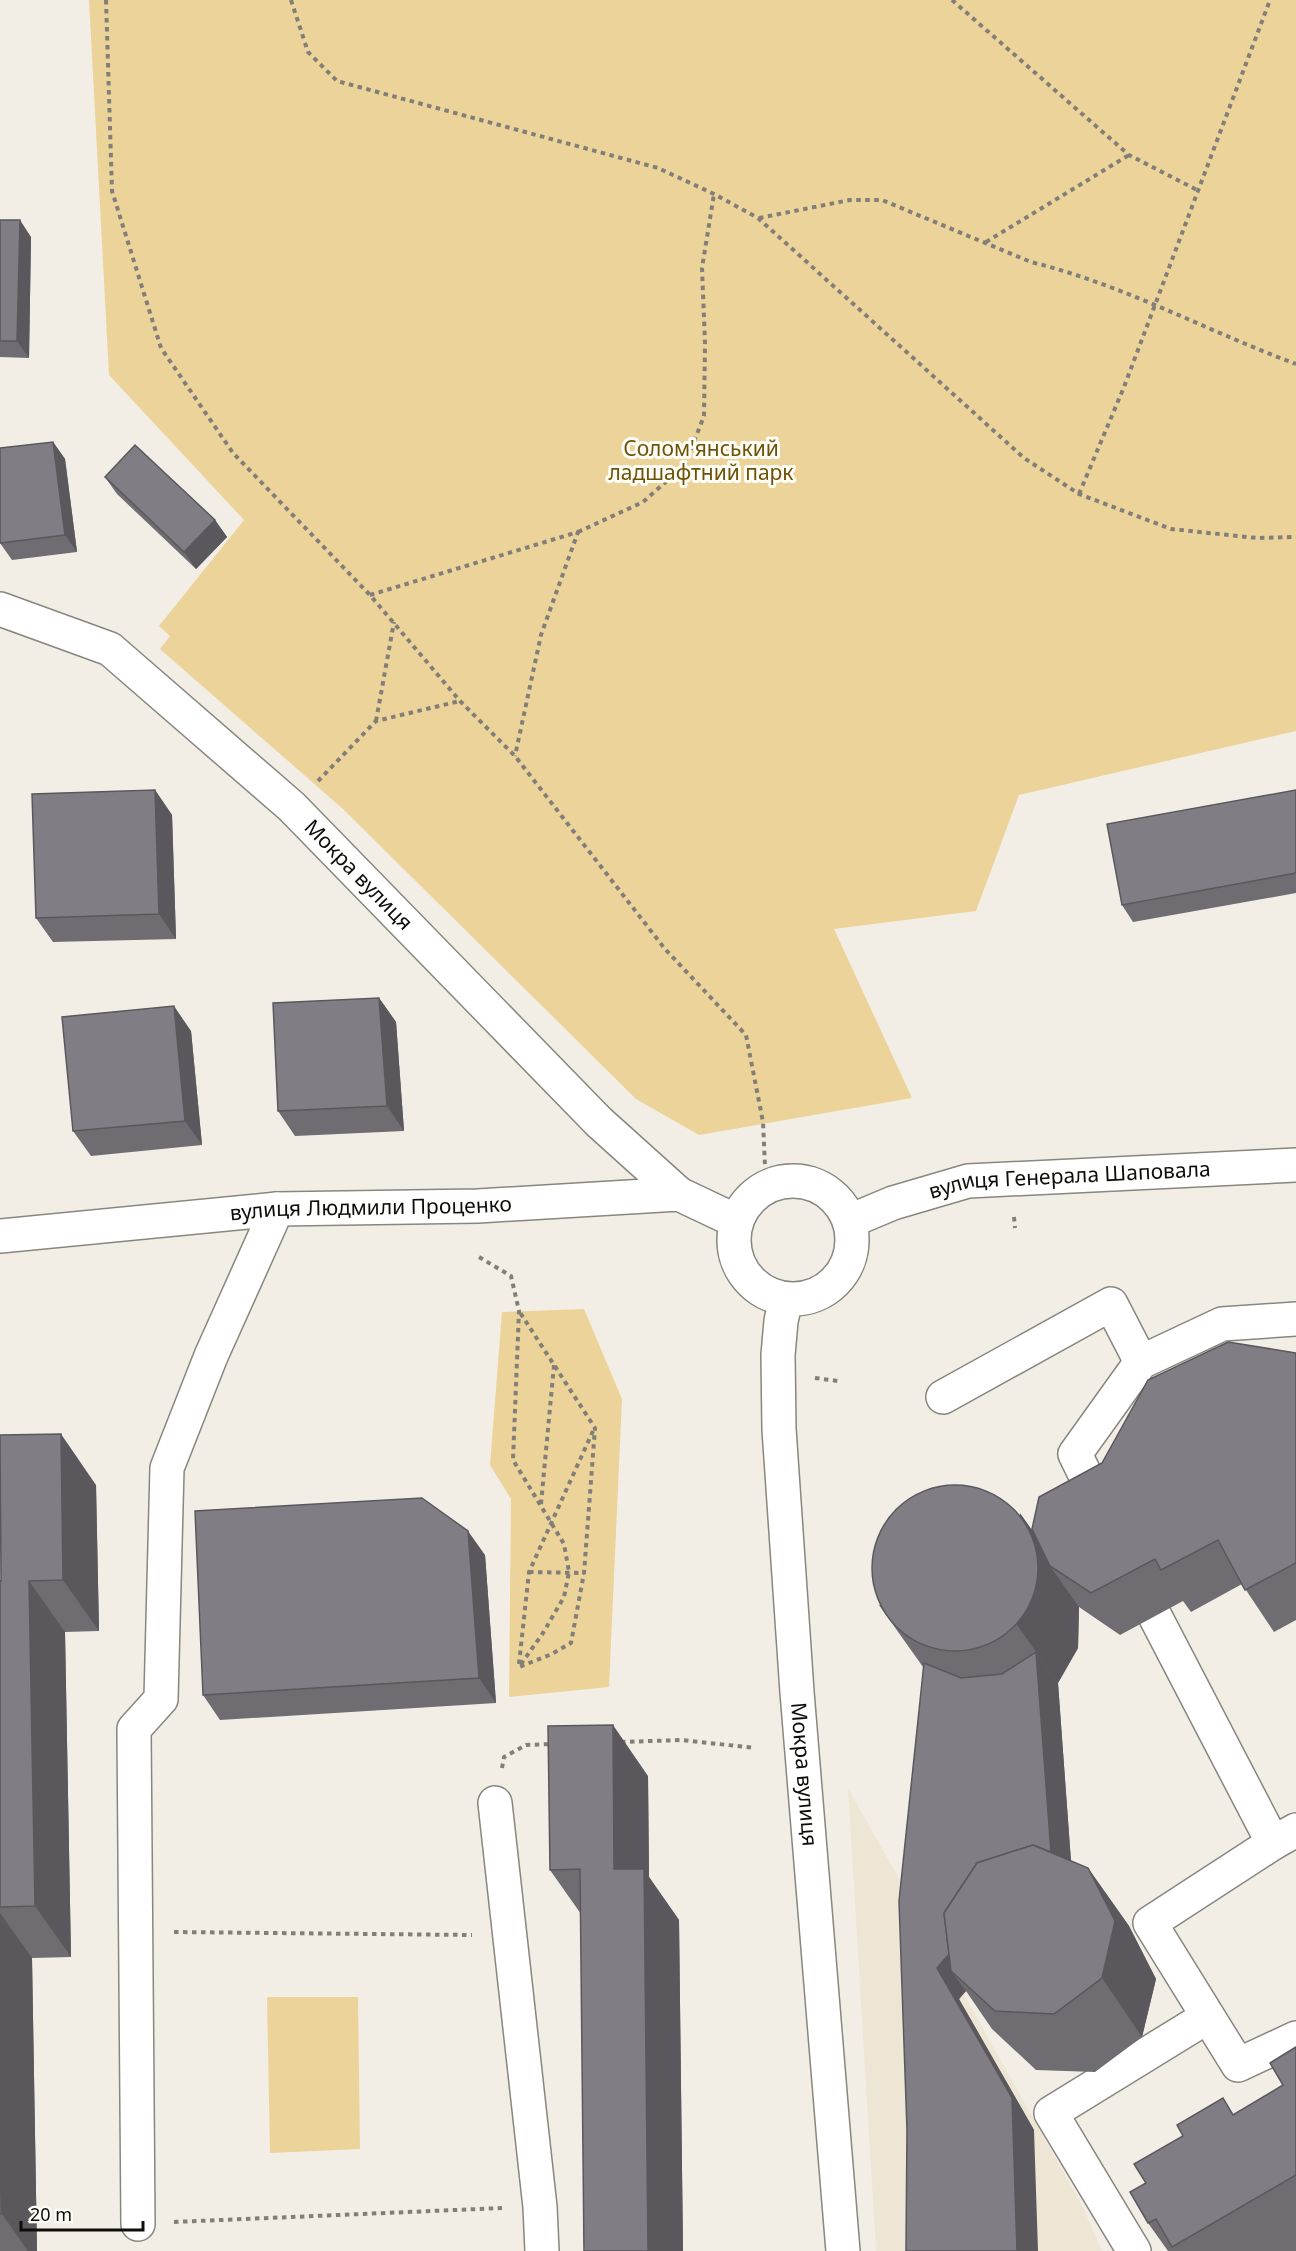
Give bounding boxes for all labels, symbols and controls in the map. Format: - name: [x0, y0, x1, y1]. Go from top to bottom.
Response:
- park label: Солом'янський ладшафтний парк: [609, 434, 794, 486]
- street label: Мокра вулиця: [299, 813, 419, 936]
- street label: вулиця Генерала Шаповала: [925, 1154, 1211, 1205]
- street label: вулиця Людмили Проценко: [228, 1189, 513, 1227]
- street label: Мокра вулиця: [785, 1701, 825, 1847]
- scale bar: [21, 2194, 142, 2232]
- text: 20 m: [30, 2202, 72, 2226]

